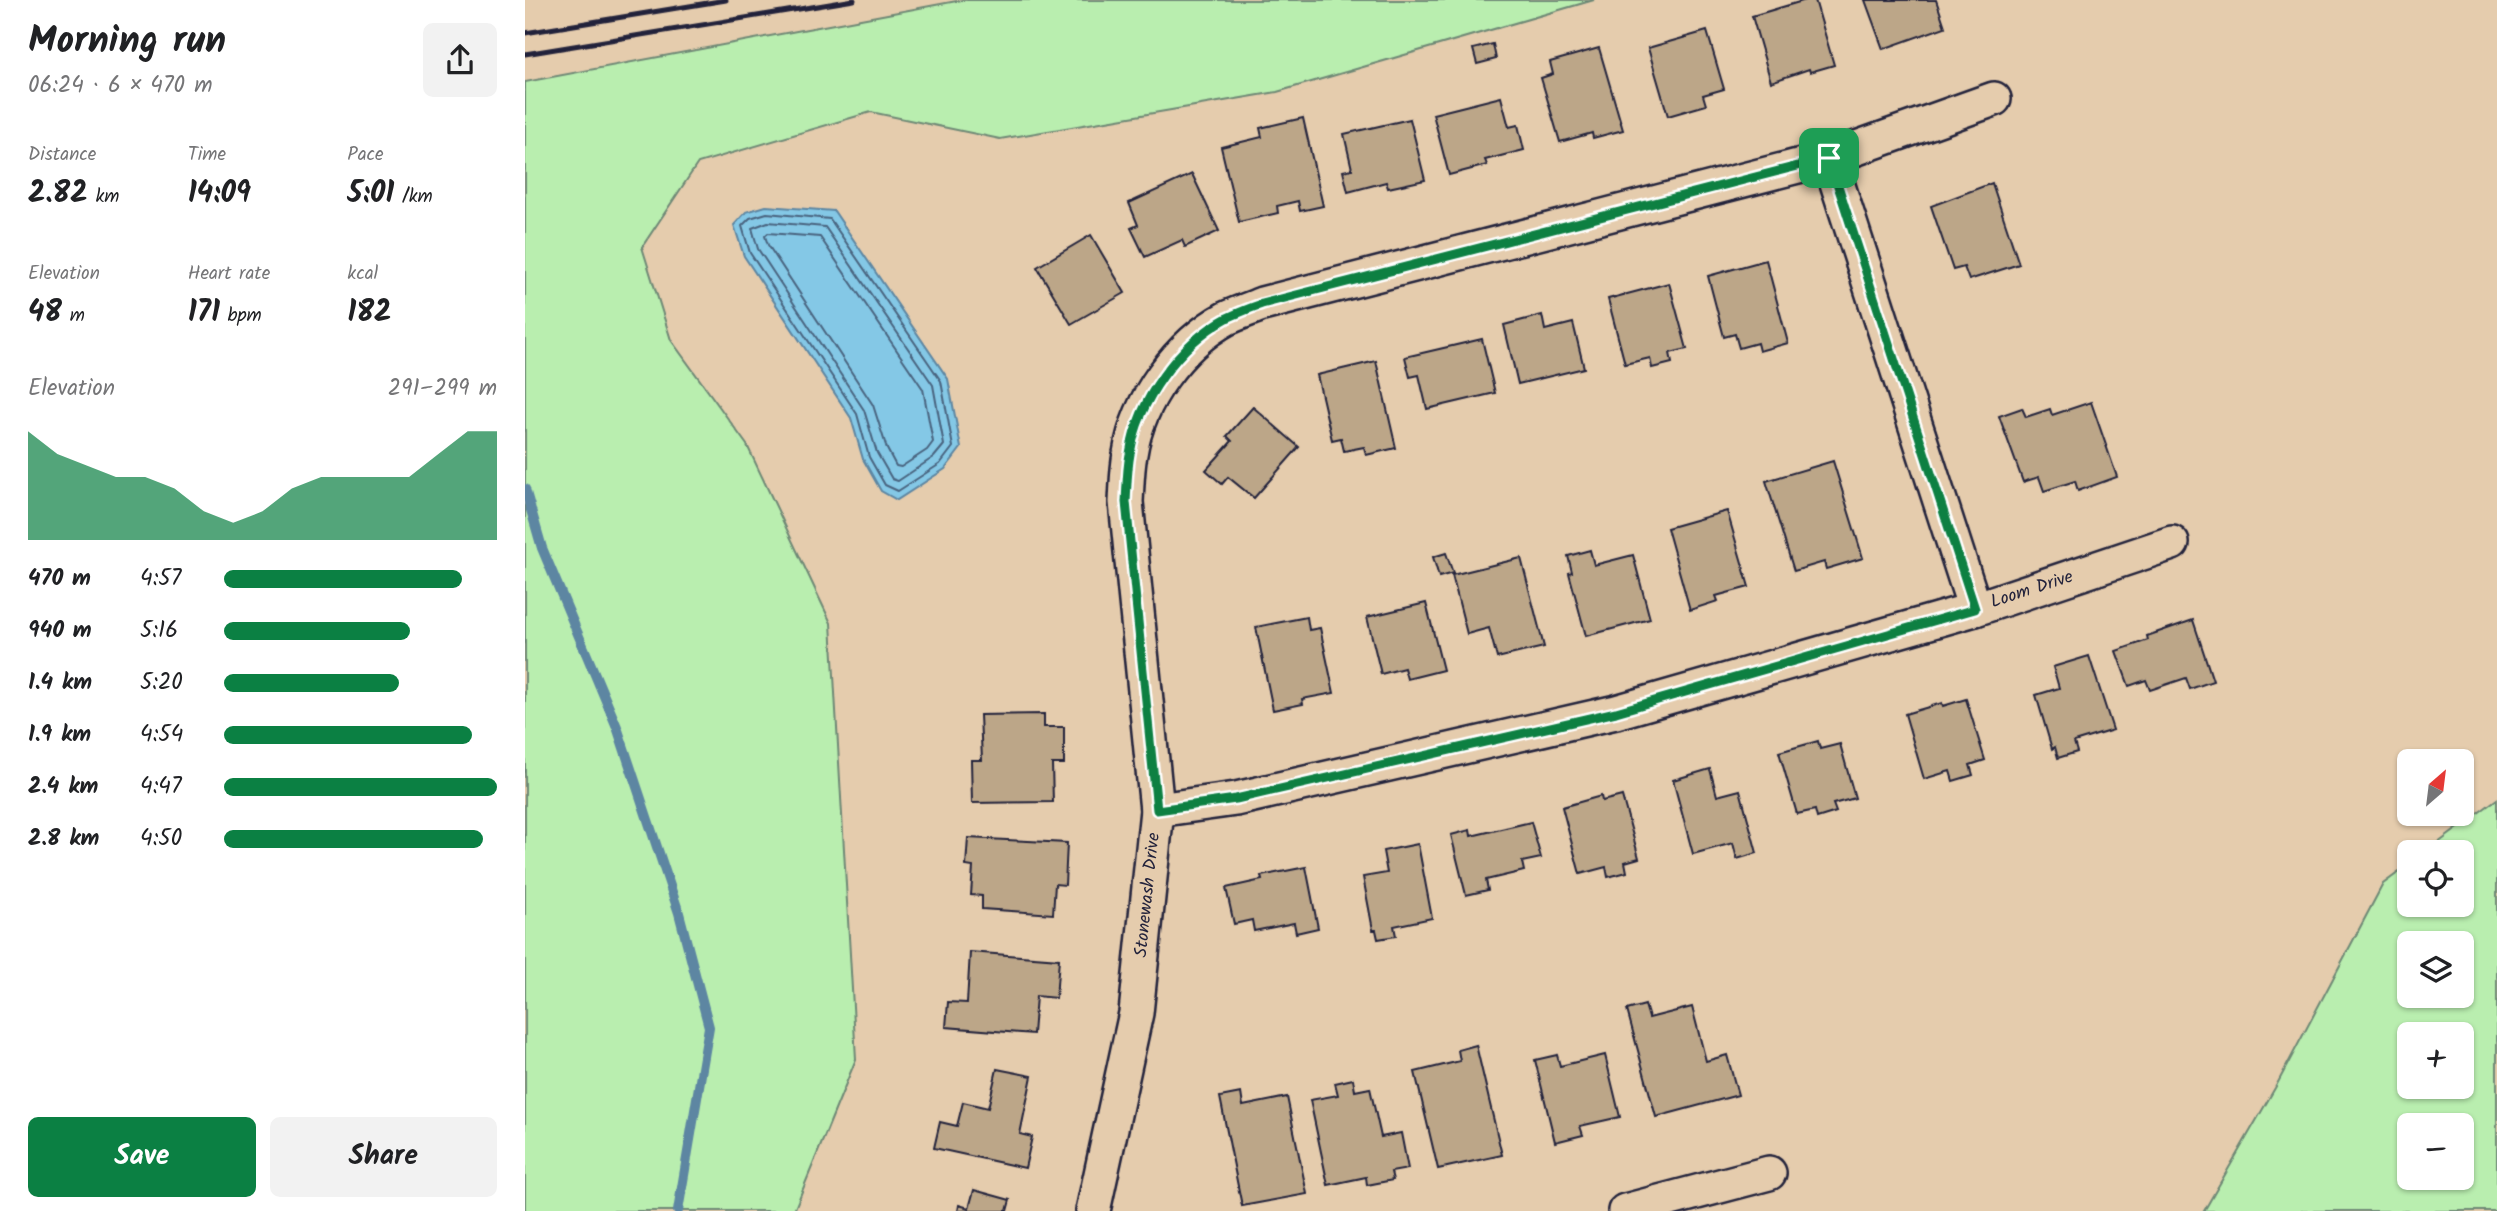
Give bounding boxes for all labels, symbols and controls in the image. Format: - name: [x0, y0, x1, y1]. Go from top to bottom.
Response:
- text: Morning run: [28, 12, 226, 72]
- button: share: [423, 23, 497, 97]
- text: 06:24 · 6 × 470 m: [28, 68, 213, 104]
- pin: [1799, 128, 1859, 188]
- icon: arrive: [1810, 139, 1848, 177]
- text: Distance: [28, 140, 96, 170]
- text: Time: [188, 140, 226, 170]
- text: Pace: [347, 140, 384, 170]
- text: 2.82: [28, 170, 88, 218]
- text: 14:09: [188, 170, 251, 218]
- text: 5:01: [347, 170, 394, 218]
- text: km: [88, 182, 119, 212]
- text: /km: [394, 182, 433, 212]
- text: Elevation: [28, 259, 100, 289]
- text: Heart rate: [188, 259, 270, 289]
- text: kcal: [347, 259, 378, 289]
- text: 48: [28, 289, 62, 337]
- text: 171: [188, 289, 220, 337]
- text: 182: [347, 289, 392, 337]
- text: m: [62, 301, 85, 331]
- text: bpm: [220, 301, 262, 331]
- text: Elevation: [28, 371, 115, 407]
- text: 291–299 m: [388, 371, 497, 407]
- text: 470 m: [28, 561, 91, 597]
- text: 4:57: [140, 561, 181, 597]
- street label: Loom Drive: [1987, 563, 2077, 617]
- text: 940 m: [28, 613, 92, 649]
- text: 5:16: [140, 613, 178, 649]
- text: 1.4 km: [28, 665, 92, 701]
- text: 5:20: [140, 665, 183, 701]
- text: 1.9 km: [28, 717, 91, 753]
- text: 4:54: [140, 717, 183, 753]
- north arrow: [2397, 749, 2475, 826]
- map controls: [2397, 749, 2474, 1190]
- text: 2.4 km: [28, 769, 98, 805]
- text: 4:47: [140, 769, 182, 805]
- text: 2.8 km: [28, 821, 99, 857]
- text: 4:50: [140, 821, 182, 857]
- street label: Stonewash Drive: [1127, 831, 1169, 959]
- button: locate: [2397, 840, 2474, 917]
- button: layers: [2397, 931, 2474, 1008]
- button: +: [2397, 1022, 2474, 1099]
- button: −: [2397, 1113, 2474, 1190]
- button: Save: [28, 1117, 256, 1197]
- button: Share: [270, 1117, 497, 1197]

